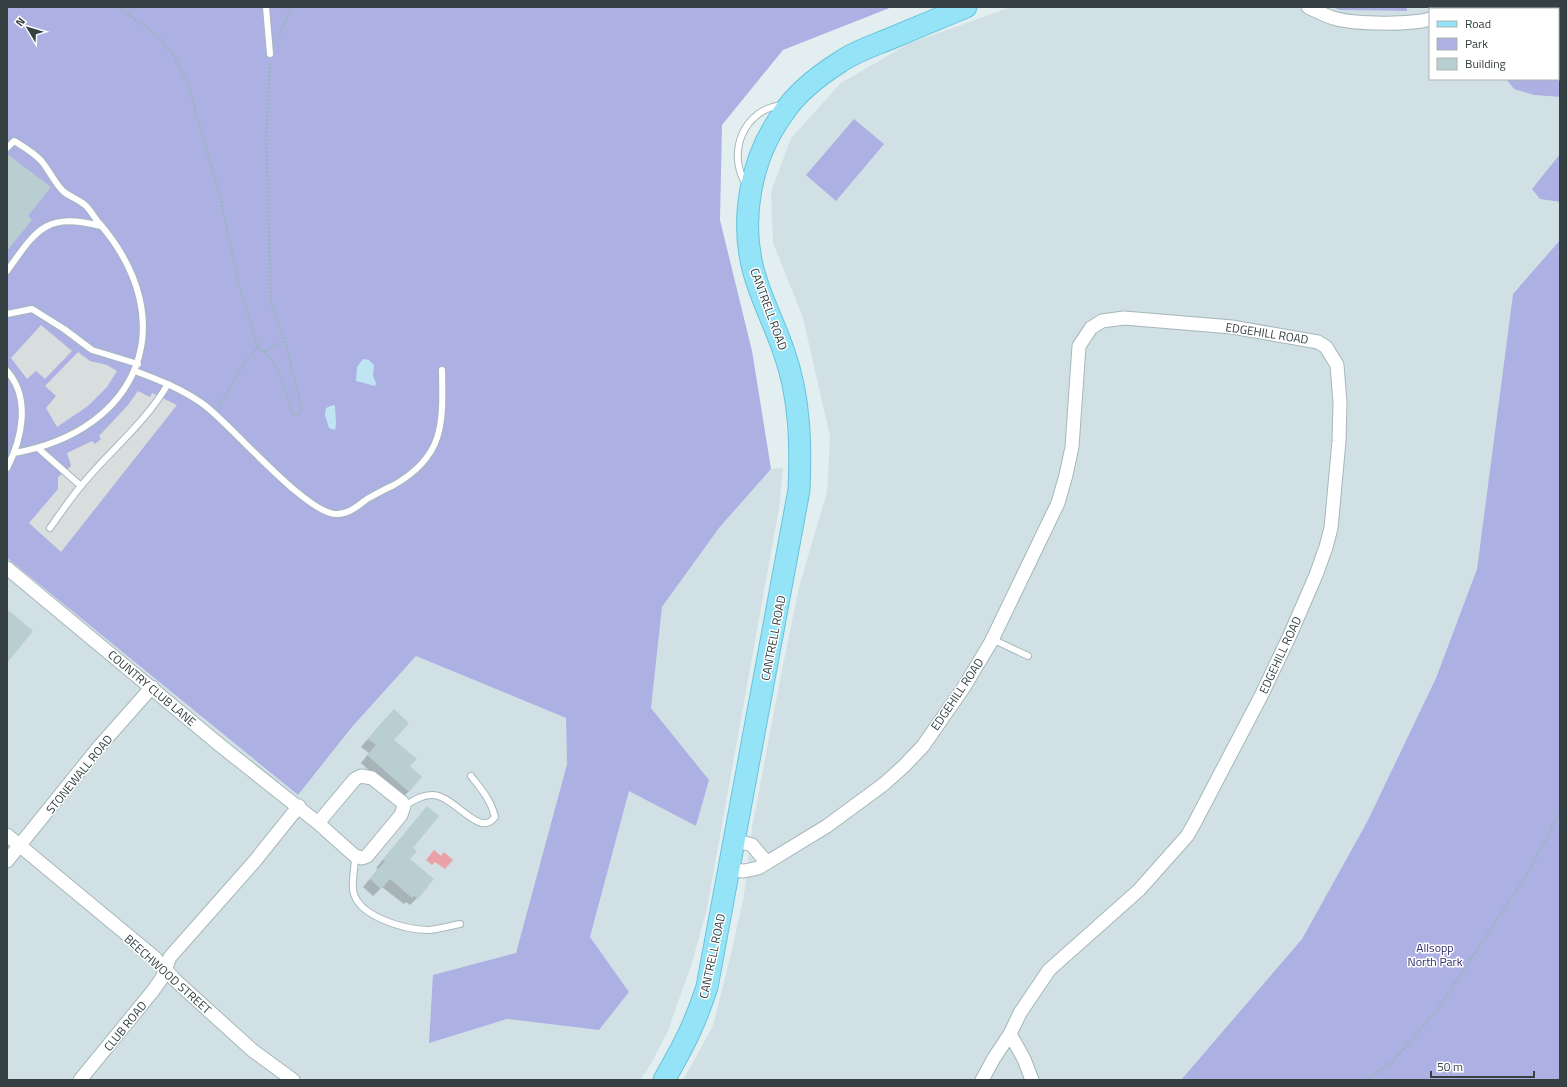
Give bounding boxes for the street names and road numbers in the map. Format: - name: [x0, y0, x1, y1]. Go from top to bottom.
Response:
- street label: CANTRELL ROAD: [745, 265, 793, 353]
- street label: EDGEHILL ROAD: [1224, 317, 1310, 349]
- street label: CANTRELL ROAD: [755, 594, 791, 682]
- street label: EDGEHILL ROAD: [1254, 613, 1306, 697]
- street label: COUNTRY CLUB LANE: [104, 645, 201, 731]
- street label: EDGEHILL ROAD: [926, 654, 988, 734]
- street label: STONEWALL ROAD: [41, 730, 117, 818]
- street label: CANTRELL ROAD: [694, 912, 730, 1000]
- street label: BEECHWOOD STREET: [120, 930, 216, 1019]
- street label: CLUB ROAD: [99, 997, 151, 1055]

